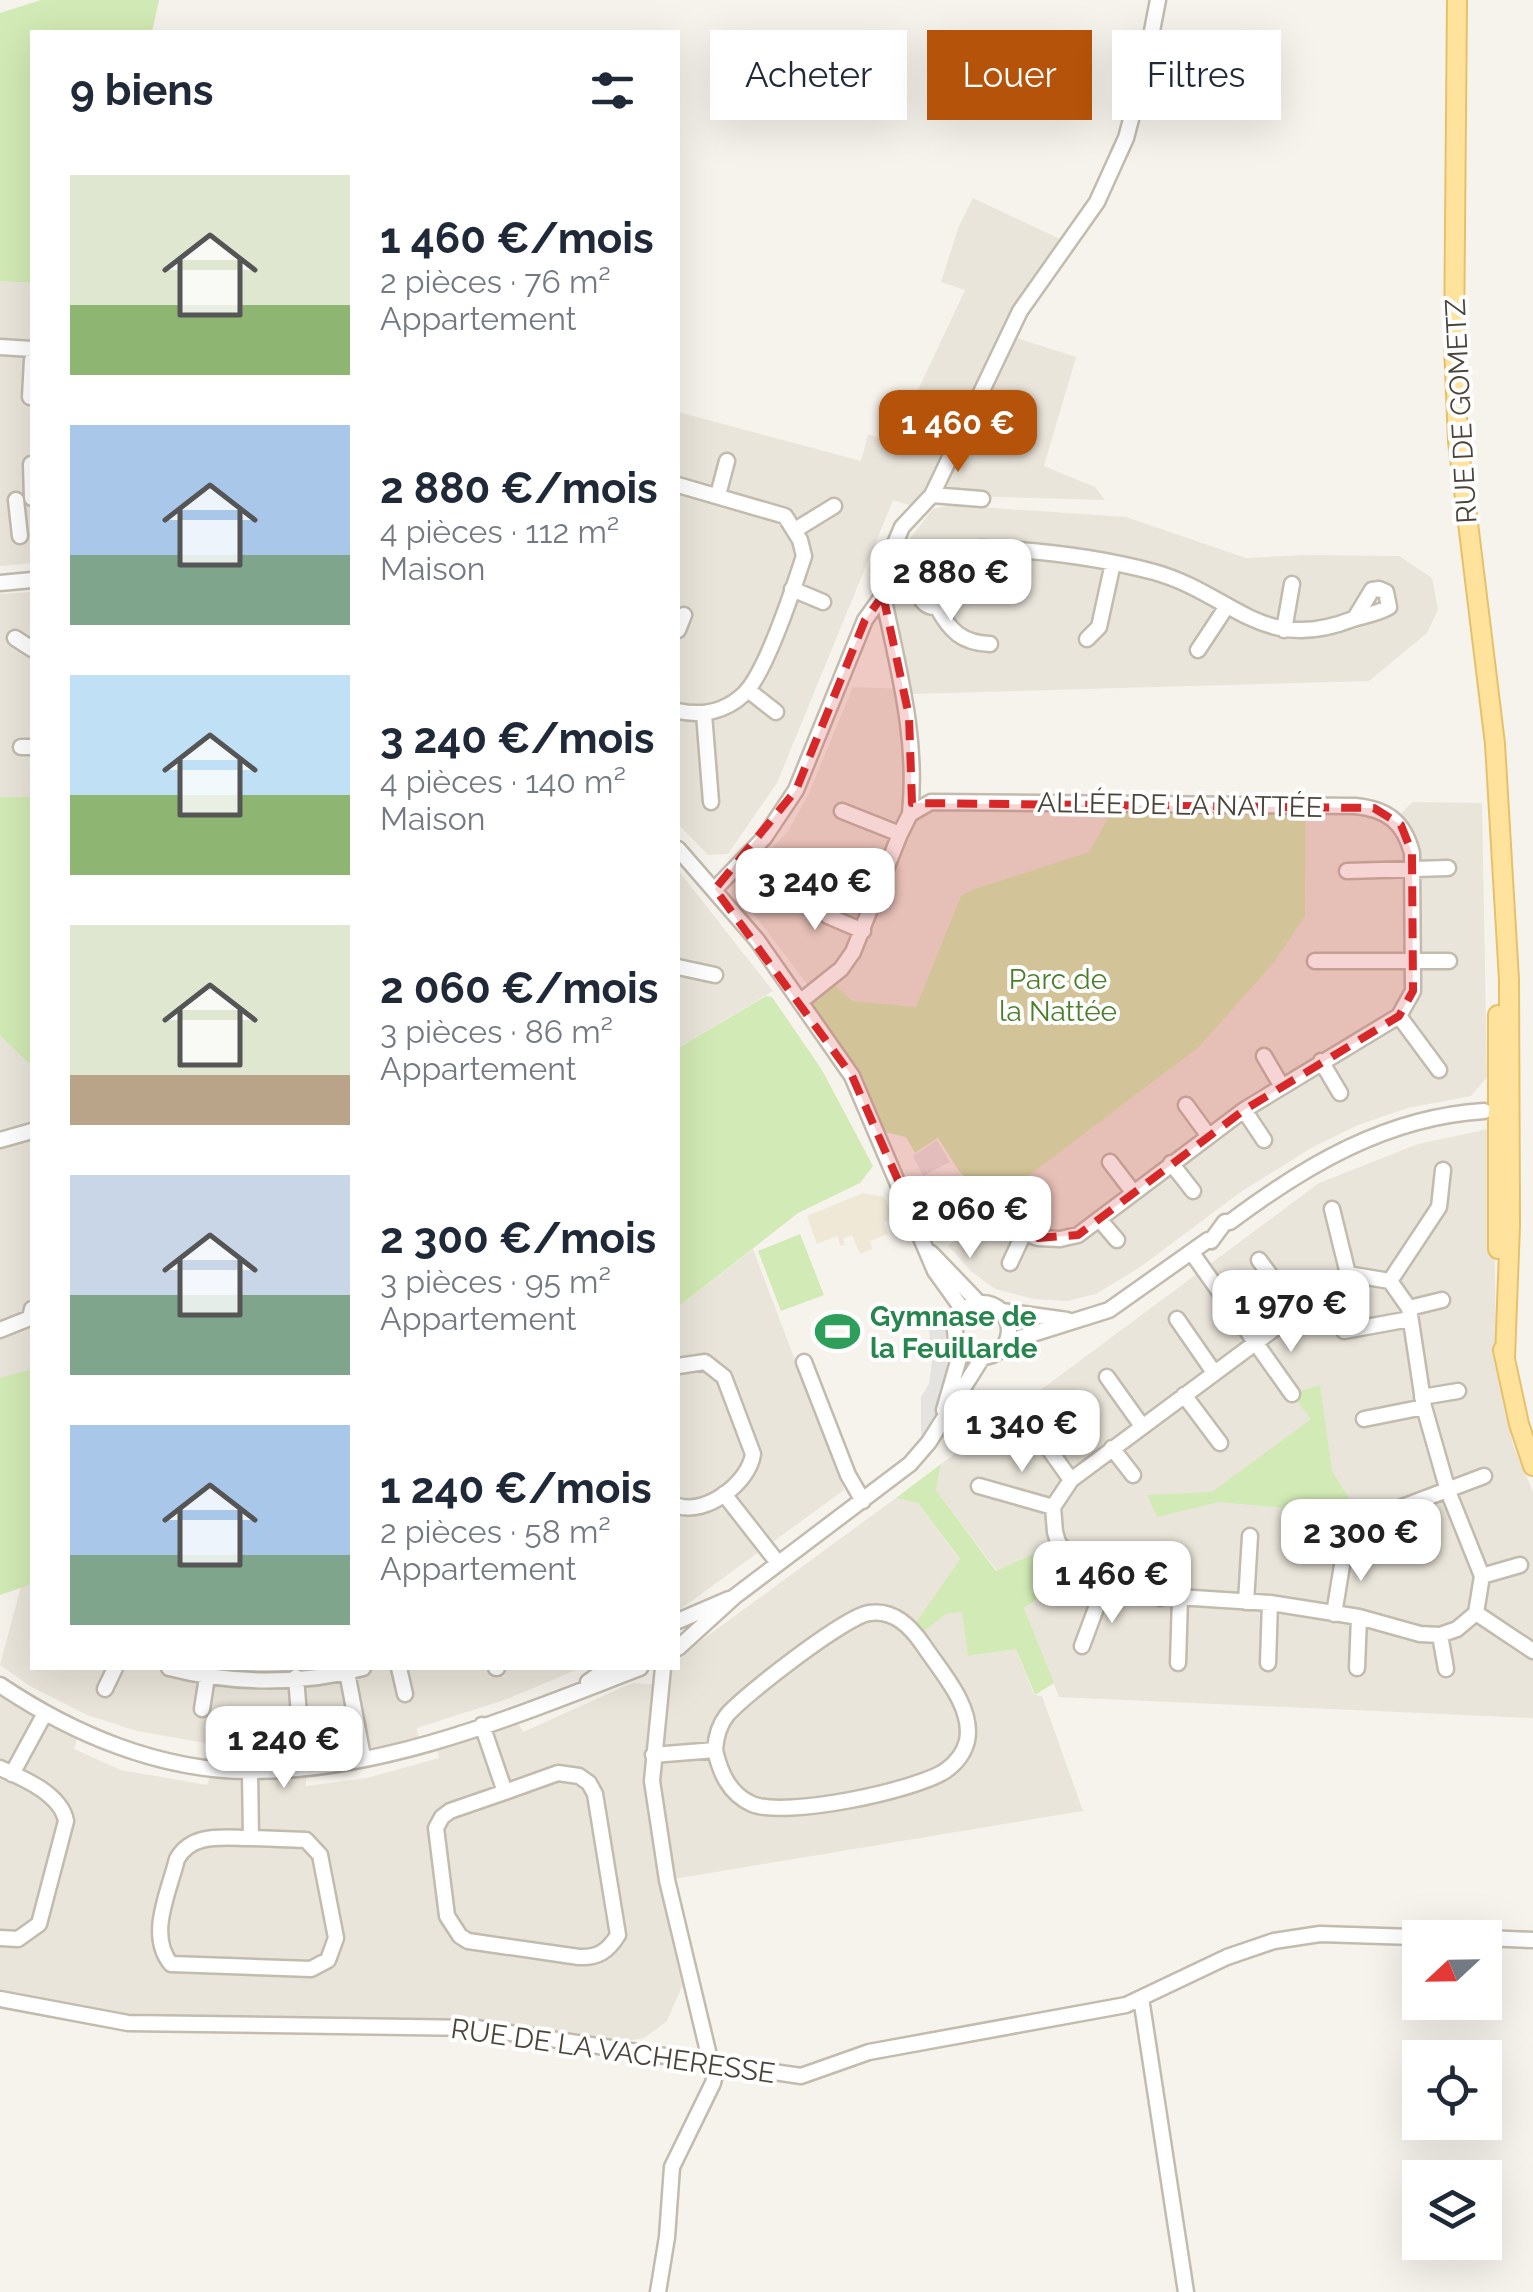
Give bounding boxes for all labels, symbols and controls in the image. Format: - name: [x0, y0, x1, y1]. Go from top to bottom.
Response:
- chip: Acheter: [710, 30, 907, 120]
- chip: Louer: [927, 30, 1092, 120]
- chip: Filtres: [1112, 30, 1281, 120]
- icon: filters: [585, 63, 640, 118]
- text: 9 biens: [70, 66, 213, 115]
- text: 1 460 €/mois: [380, 214, 654, 263]
- icon: home: [150, 215, 270, 335]
- text: 2 pièces · 76 m²: [380, 263, 611, 300]
- street label: RUE DE GOMETZ: [1439, 298, 1483, 524]
- text: Appartement: [380, 300, 576, 337]
- pin: 1 460 €: [866, 390, 1050, 475]
- text: 1 460 €: [901, 404, 1015, 441]
- text: 2 880 €/mois: [380, 464, 658, 513]
- icon: home: [150, 465, 270, 585]
- text: 4 pièces · 112 m²: [380, 513, 619, 550]
- pin: 2 880 €: [859, 539, 1043, 624]
- text: Maison: [380, 550, 485, 587]
- text: 2 880 €: [892, 553, 1010, 590]
- text: 3 240 €/mois: [380, 714, 655, 763]
- icon: home: [150, 715, 270, 835]
- text: 4 pièces · 140 m²: [380, 763, 626, 800]
- street label: ALLÉE DE LA NATTÉE: [1037, 786, 1323, 824]
- text: Maison: [380, 800, 485, 837]
- pin: 3 240 €: [723, 848, 907, 933]
- text: 3 240 €: [758, 862, 872, 899]
- park label: Parc de la Nattée: [999, 963, 1117, 1028]
- text: 2 060 €/mois: [380, 964, 658, 1013]
- icon: home: [150, 965, 270, 1085]
- text: 3 pièces · 86 m²: [380, 1013, 613, 1050]
- text: Appartement: [380, 1050, 576, 1087]
- pin: 2 060 €: [878, 1176, 1062, 1261]
- text: 2 060 €: [911, 1190, 1029, 1227]
- text: 2 300 €/mois: [380, 1214, 656, 1263]
- icon: home: [150, 1215, 270, 1335]
- text: 3 pièces · 95 m²: [380, 1263, 611, 1300]
- pin: 1 970 €: [1199, 1270, 1383, 1355]
- text: 1 970 €: [1234, 1284, 1348, 1321]
- text: Appartement: [380, 1300, 576, 1337]
- place label: Gymnase de la Feuillarde: [870, 1300, 1038, 1365]
- sports icon: Gymnase de la Feuillarde: [813, 1308, 861, 1356]
- pin: 1 340 €: [930, 1390, 1114, 1475]
- text: 1 340 €: [966, 1404, 1078, 1441]
- text: 1 240 €/mois: [380, 1464, 652, 1513]
- icon: home: [150, 1465, 270, 1585]
- pin: 2 300 €: [1269, 1499, 1453, 1584]
- text: 2 pièces · 58 m²: [380, 1513, 611, 1550]
- text: 2 300 €: [1303, 1513, 1419, 1550]
- pin: 1 460 €: [1020, 1541, 1204, 1626]
- text: Appartement: [380, 1550, 576, 1587]
- text: 1 460 €: [1055, 1555, 1169, 1592]
- pin: 1 240 €: [192, 1706, 376, 1791]
- text: 1 240 €: [228, 1720, 340, 1757]
- north arrow: [1402, 1920, 1502, 2020]
- map controls: [1402, 1920, 1502, 2260]
- street label: RUE DE LA VACHERESSE: [449, 2012, 777, 2090]
- button: locate: [1402, 2040, 1502, 2140]
- button: layers: [1402, 2160, 1502, 2260]

